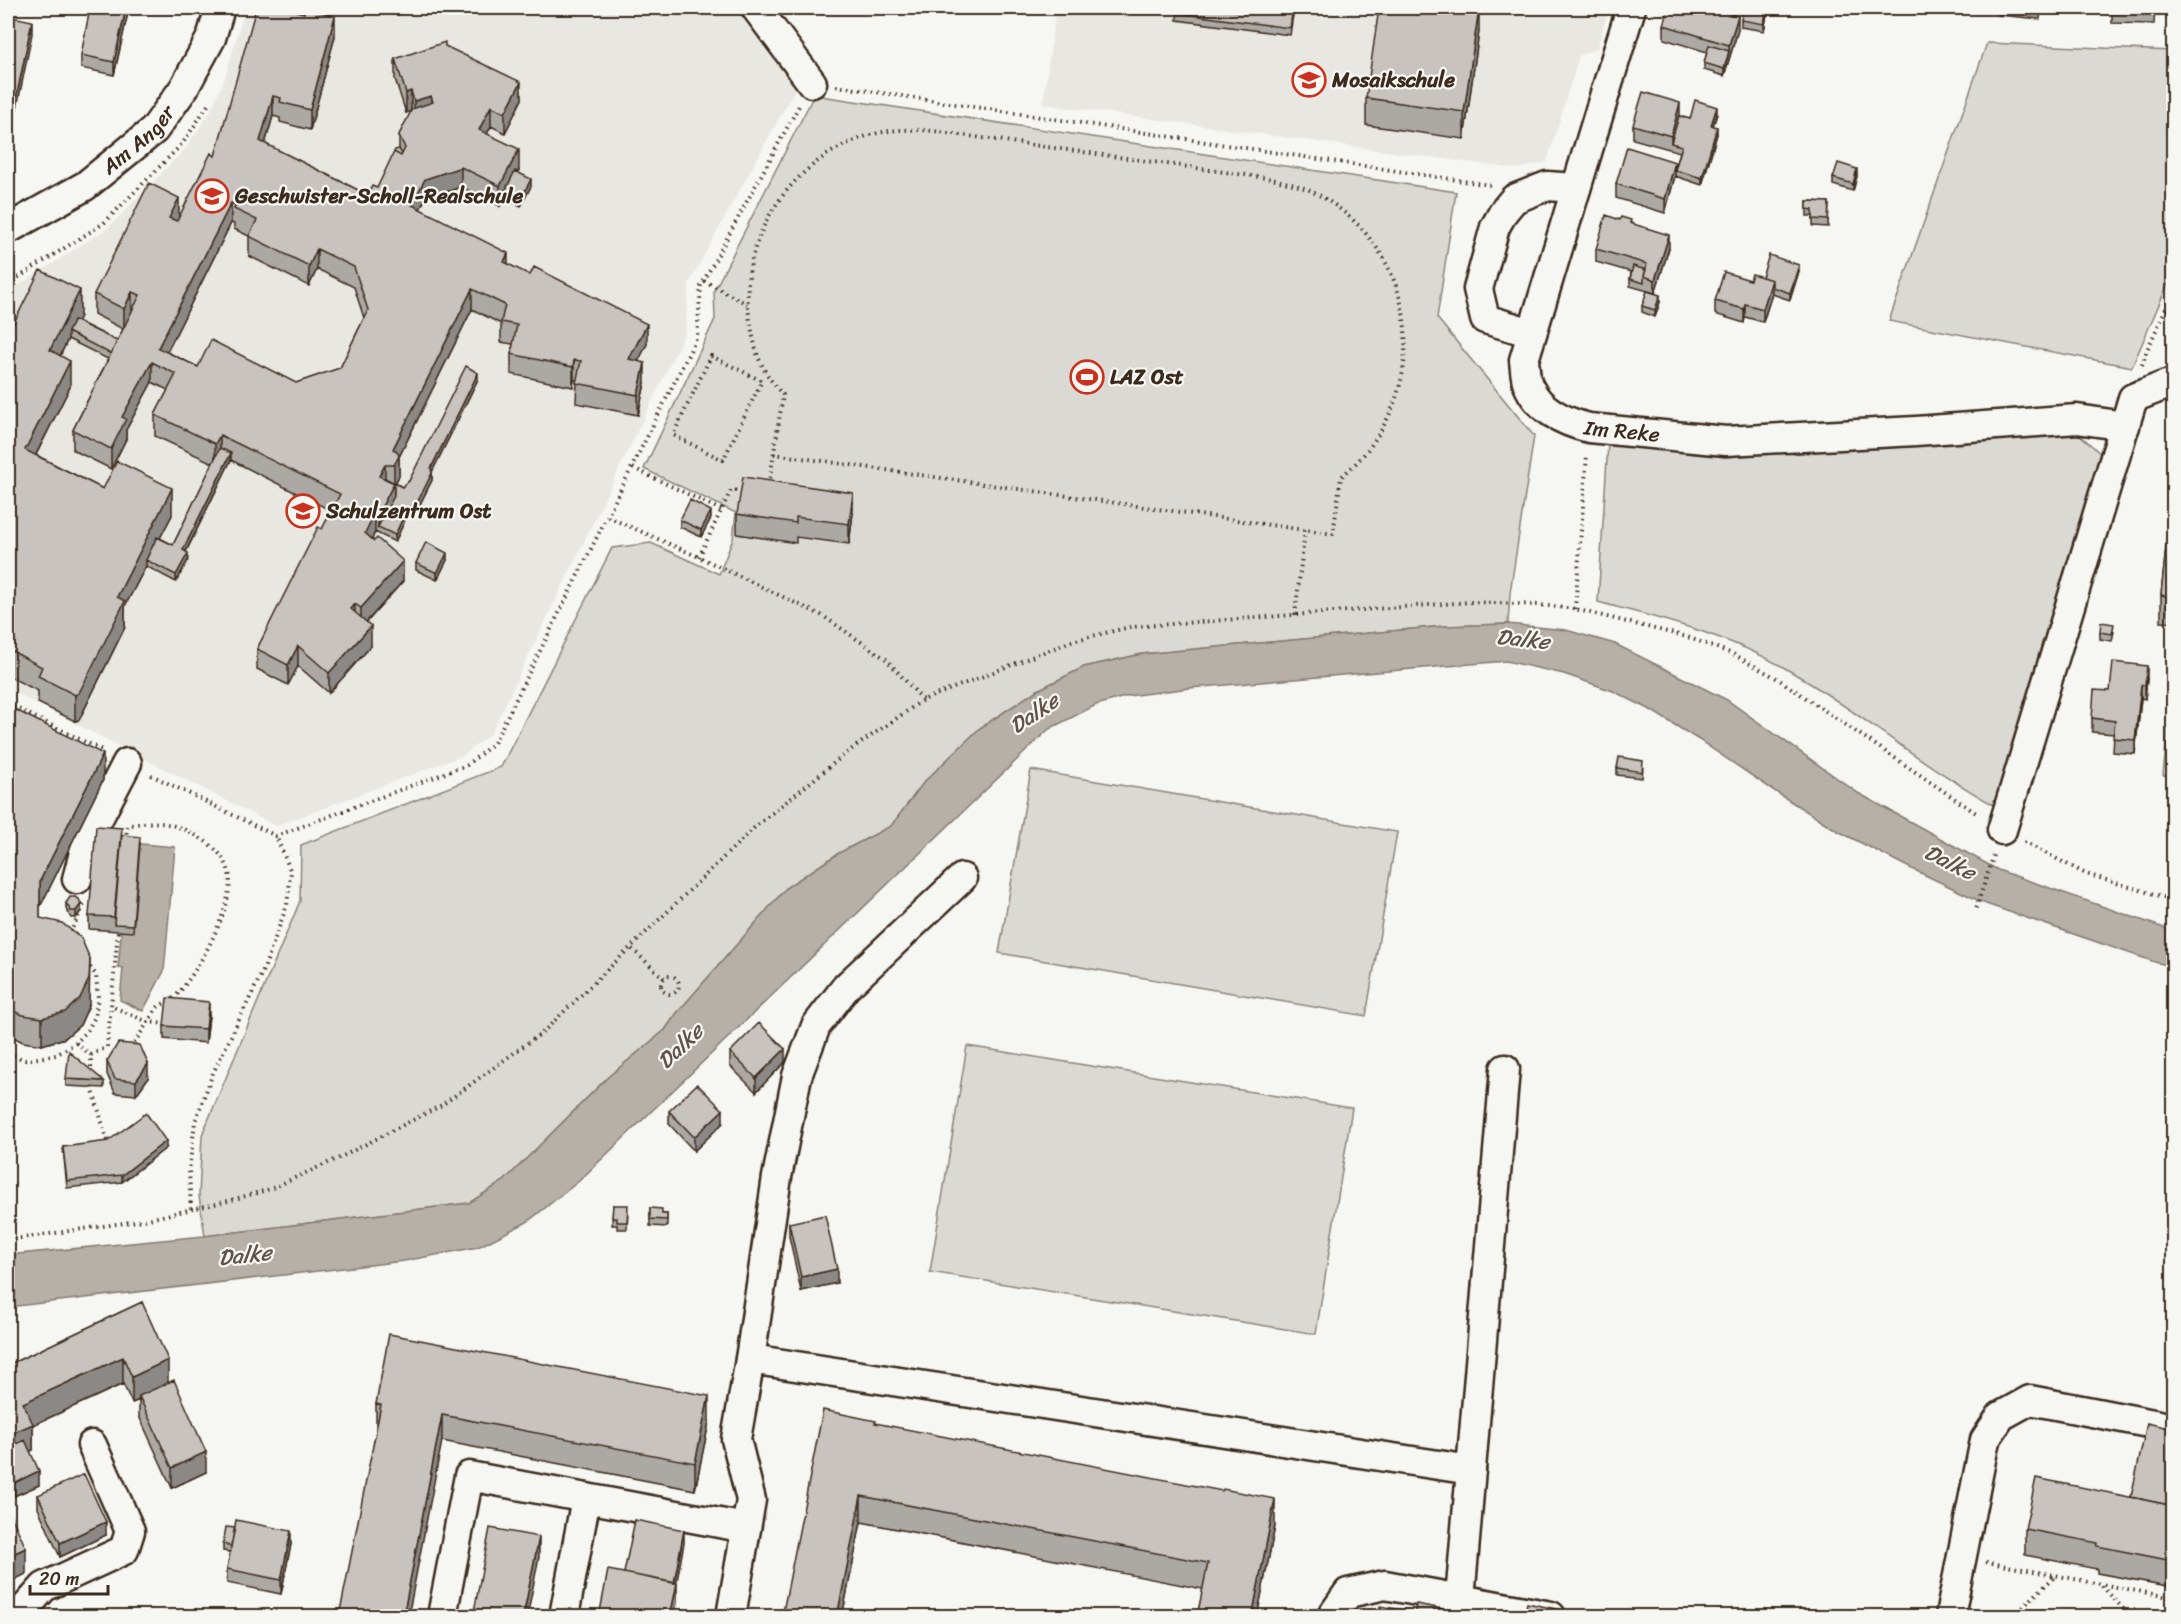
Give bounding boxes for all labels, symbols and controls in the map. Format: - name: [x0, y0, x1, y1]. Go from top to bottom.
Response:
- place label: Mosaikschule: [1331, 61, 1455, 99]
- school or university icon: Mosaikschule: [1291, 62, 1327, 98]
- street label: Am Anger: [92, 96, 186, 185]
- place label: Geschwister-Scholl-Realschule: [234, 177, 523, 215]
- school or university icon: Geschwister-Scholl-Realschule: [194, 178, 230, 214]
- place label: LAZ Ost: [1110, 358, 1184, 396]
- sports icon: LAZ Ost: [1069, 359, 1105, 395]
- street label: Im Reke: [1579, 408, 1662, 454]
- place label: Schulzentrum Ost: [325, 492, 492, 530]
- school or university icon: Schulzentrum Ost: [285, 493, 321, 529]
- water label: Dalke: [1494, 617, 1554, 661]
- water label: Dalke: [1001, 680, 1069, 744]
- water label: Dalke: [1917, 833, 1985, 892]
- water label: Dalke: [647, 1012, 715, 1079]
- water label: Dalke: [216, 1233, 276, 1277]
- scale bar: [30, 1558, 108, 1596]
- text: 20 m: [39, 1563, 79, 1595]

